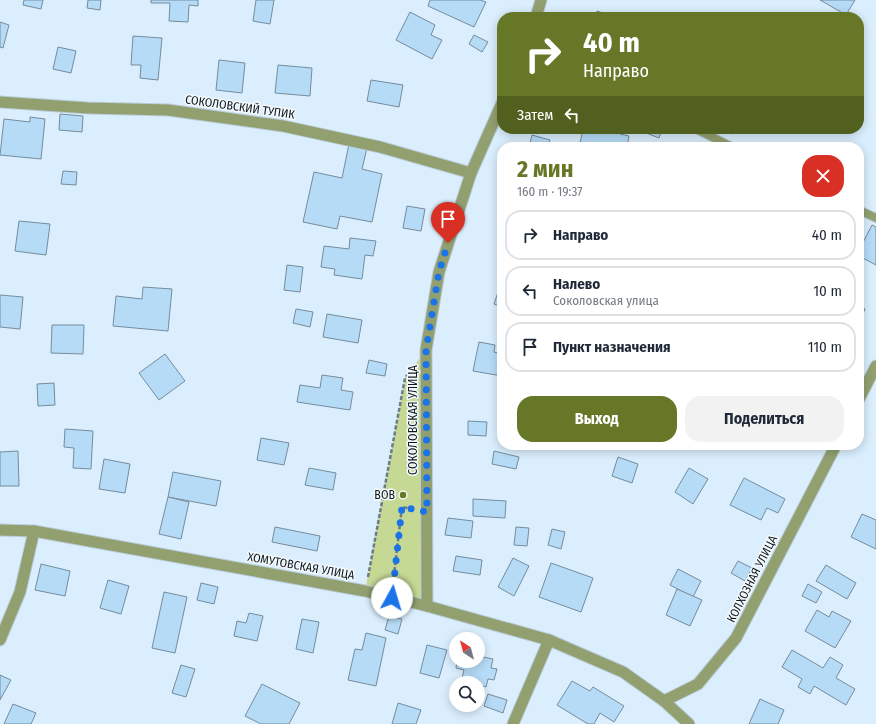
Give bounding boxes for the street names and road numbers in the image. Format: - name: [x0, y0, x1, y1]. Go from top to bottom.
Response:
- street label: СОКОЛОВСКИЙ ТУПИК: [184, 91, 296, 122]
- street label: СОКОЛОВСКАЯ УЛИЦА: [406, 364, 420, 475]
- street label: КОЛХОЗНАЯ УЛИЦА: [724, 533, 780, 625]
- street label: ХОМУТОВСКАЯ УЛИЦА: [246, 550, 356, 582]

